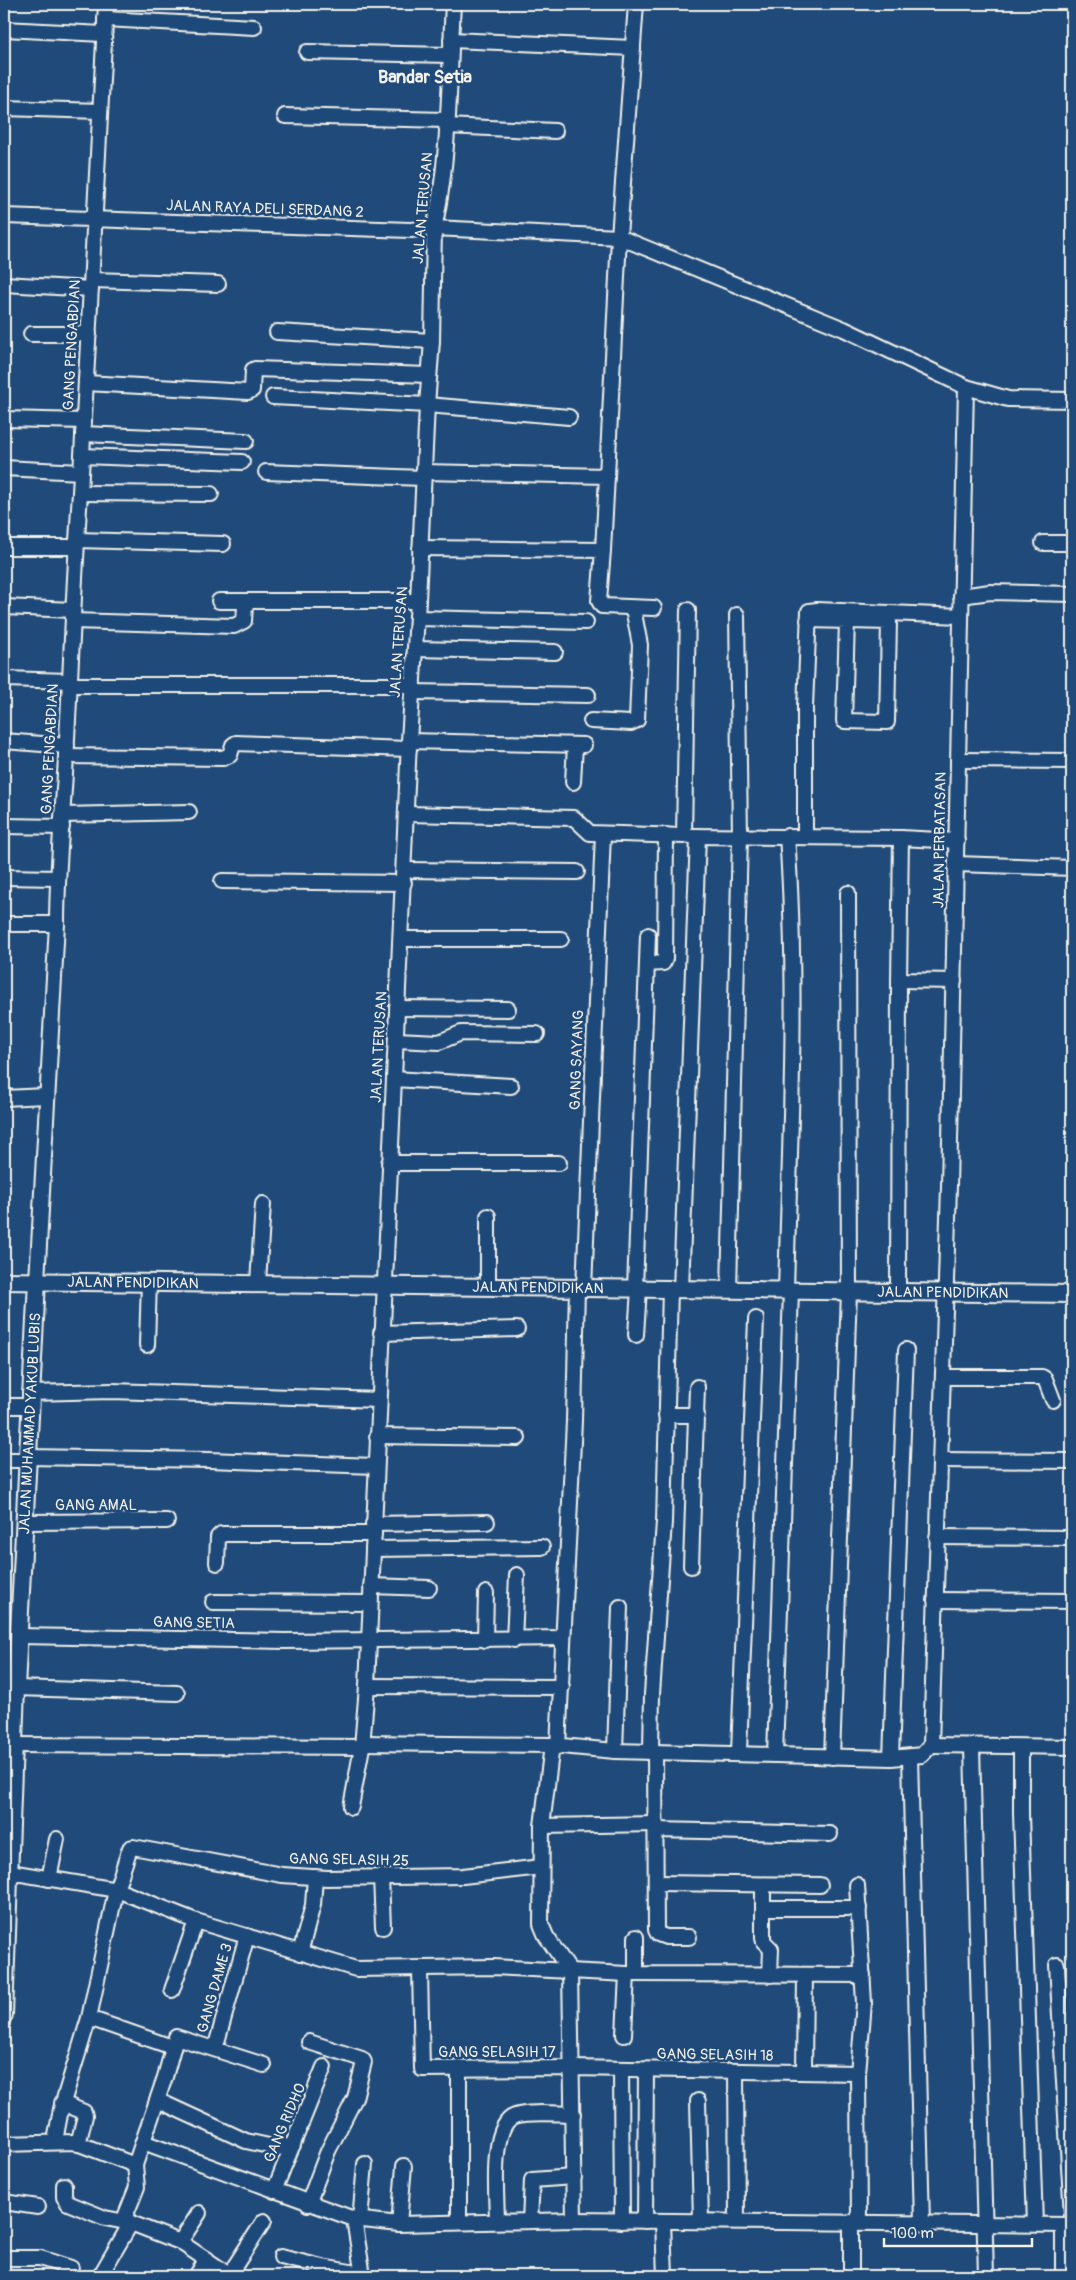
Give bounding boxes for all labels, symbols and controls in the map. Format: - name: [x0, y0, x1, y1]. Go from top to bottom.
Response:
- district label: Bandar Setia: [378, 66, 473, 89]
- street label: JALAN TERUSAN: [409, 151, 437, 265]
- street label: JALAN RAYA DELI SERDANG 2: [166, 196, 364, 222]
- street label: GANG PENGABDIAN: [59, 279, 85, 411]
- street label: JALAN TERUSAN: [386, 586, 412, 698]
- street label: GANG PENGABDIAN: [37, 683, 63, 815]
- street label: JALAN PERBATASAN: [929, 772, 951, 908]
- street label: JALAN TERUSAN: [367, 991, 391, 1103]
- street label: GANG SAYANG: [566, 1010, 588, 1110]
- street label: JALAN PENDIDIKAN: [67, 1272, 199, 1293]
- street label: JALAN PENDIDIKAN: [472, 1277, 604, 1298]
- street label: JALAN PENDIDIKAN: [877, 1282, 1009, 1303]
- street label: JALAN MUHAMMAD YAKUB LUBIS: [14, 1312, 45, 1535]
- street label: GANG AMAL: [55, 1496, 137, 1515]
- street label: GANG SETIA: [153, 1613, 235, 1633]
- street label: GANG SELASIH 25: [289, 1849, 409, 1871]
- street label: GANG DAME 3: [193, 1941, 237, 2035]
- street label: GANG SELASIH 17: [438, 2043, 556, 2062]
- street label: GANG SELASIH 18: [656, 2044, 774, 2066]
- street label: GANG RIDHO: [260, 2080, 310, 2166]
- scale bar: [884, 2215, 1031, 2247]
- text: 100 m: [891, 2224, 934, 2243]

